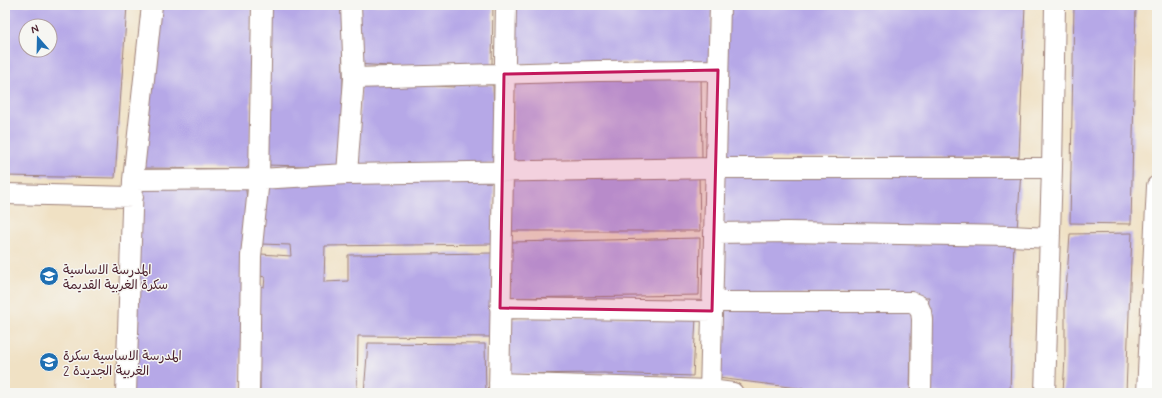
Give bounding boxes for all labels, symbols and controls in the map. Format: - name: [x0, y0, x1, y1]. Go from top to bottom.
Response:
- north arrow: [18, 18, 58, 58]
- text: N: [29, 22, 41, 37]
- place label: المدرسة الاساسية سكرة الغربية القديمة: [63, 262, 168, 294]
- school or university icon: المدرسة الاساسية سكرة الغربية القديمة: [38, 265, 60, 287]
- place label: المدرسة الاساسية سكرة الغربية الجديدة 2: [63, 348, 182, 380]
- school or university icon: المدرسة الاساسية سكرة الغربية الجديدة 2: [38, 351, 60, 373]

